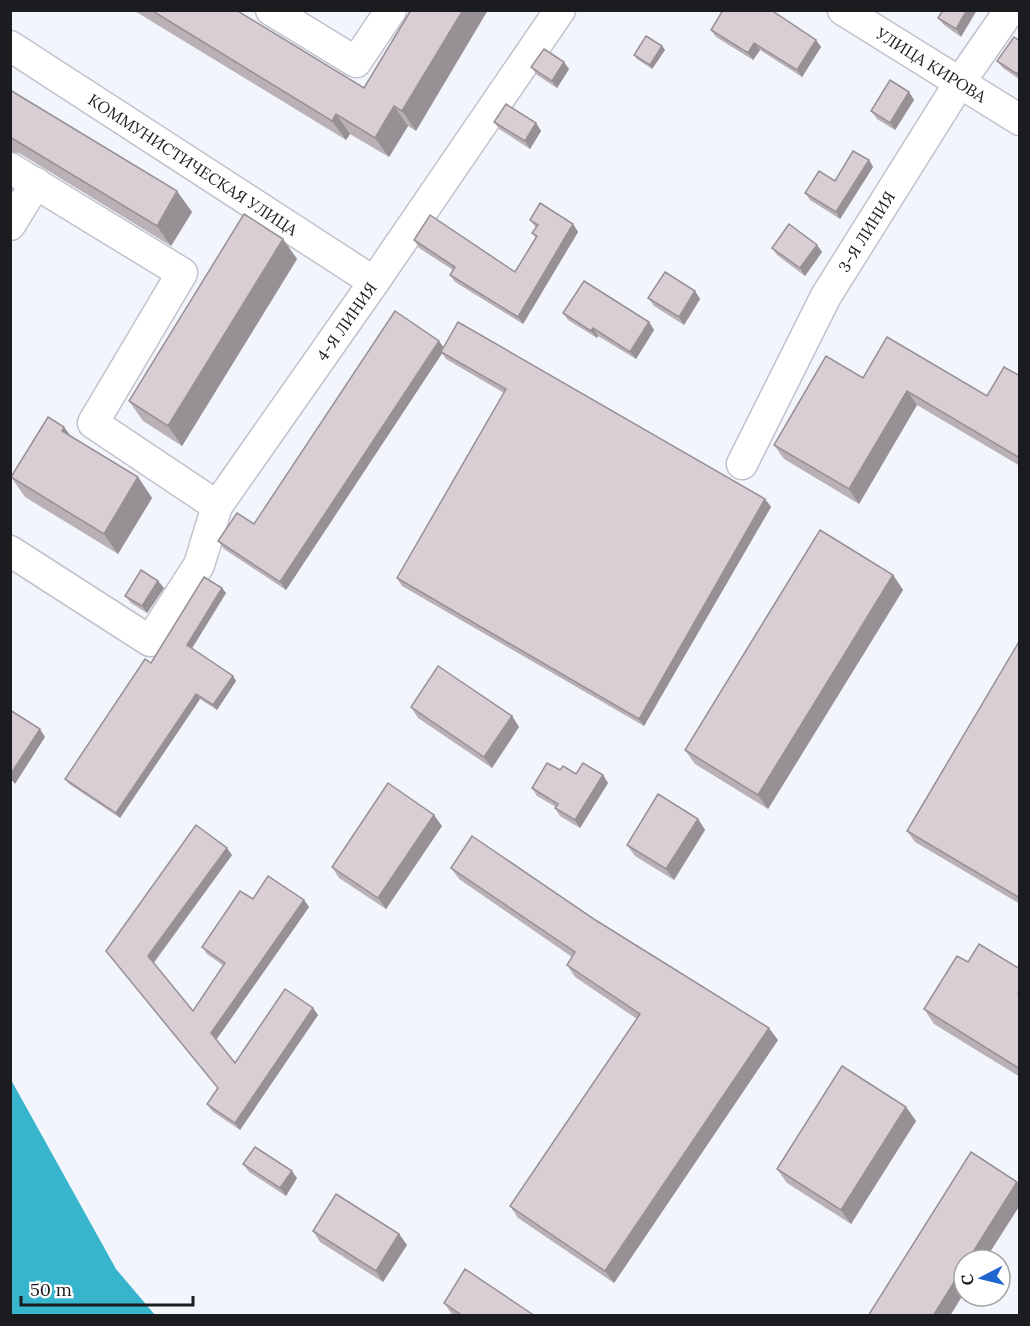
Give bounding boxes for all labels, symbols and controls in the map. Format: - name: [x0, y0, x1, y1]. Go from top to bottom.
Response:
- street label: УЛИЦА КИРОВА: [872, 23, 991, 107]
- street label: КОММУНИСТИЧЕСКАЯ УЛИЦА: [84, 89, 302, 240]
- street label: 3-Я ЛИНИЯ: [834, 187, 899, 276]
- street label: 4-Я ЛИНИЯ: [312, 278, 381, 364]
- north arrow: [952, 1248, 1012, 1308]
- scale bar: [21, 1269, 194, 1307]
- text: С: [957, 1273, 978, 1287]
- text: 50 m: [30, 1278, 72, 1301]

